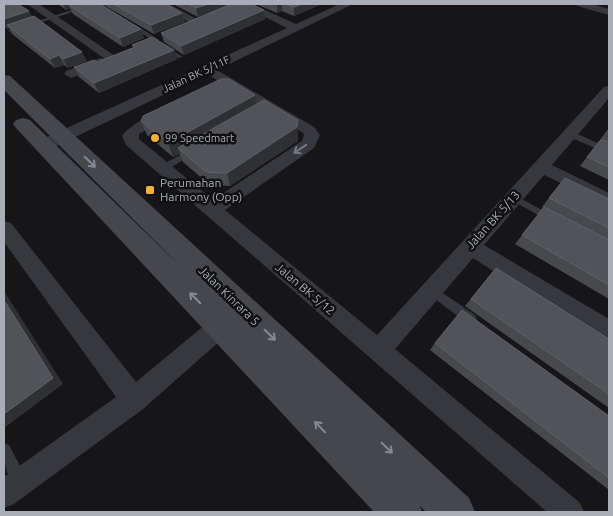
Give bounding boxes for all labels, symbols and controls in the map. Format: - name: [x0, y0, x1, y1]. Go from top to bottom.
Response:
- street label: Jalan BK 5/11F: [160, 53, 232, 95]
- marker: 99 Speedmart: [149, 132, 161, 144]
- place label: 99 Speedmart: [165, 132, 235, 144]
- one-way arrow: [294, 144, 308, 154]
- one-way arrow: [83, 156, 96, 168]
- place label: Perumahan Harmony (Opp): [160, 176, 242, 204]
- marker: Perumahan Harmony (Opp): [144, 184, 156, 196]
- street label: Jalan BK 5/13: [463, 188, 522, 251]
- street label: Jalan BK 5/12: [273, 260, 338, 317]
- street label: Jalan Kinrara 5: [196, 263, 262, 328]
- one-way arrow: [189, 292, 201, 304]
- one-way arrow: [264, 329, 276, 341]
- one-way arrow: [314, 421, 326, 433]
- one-way arrow: [381, 442, 394, 454]

